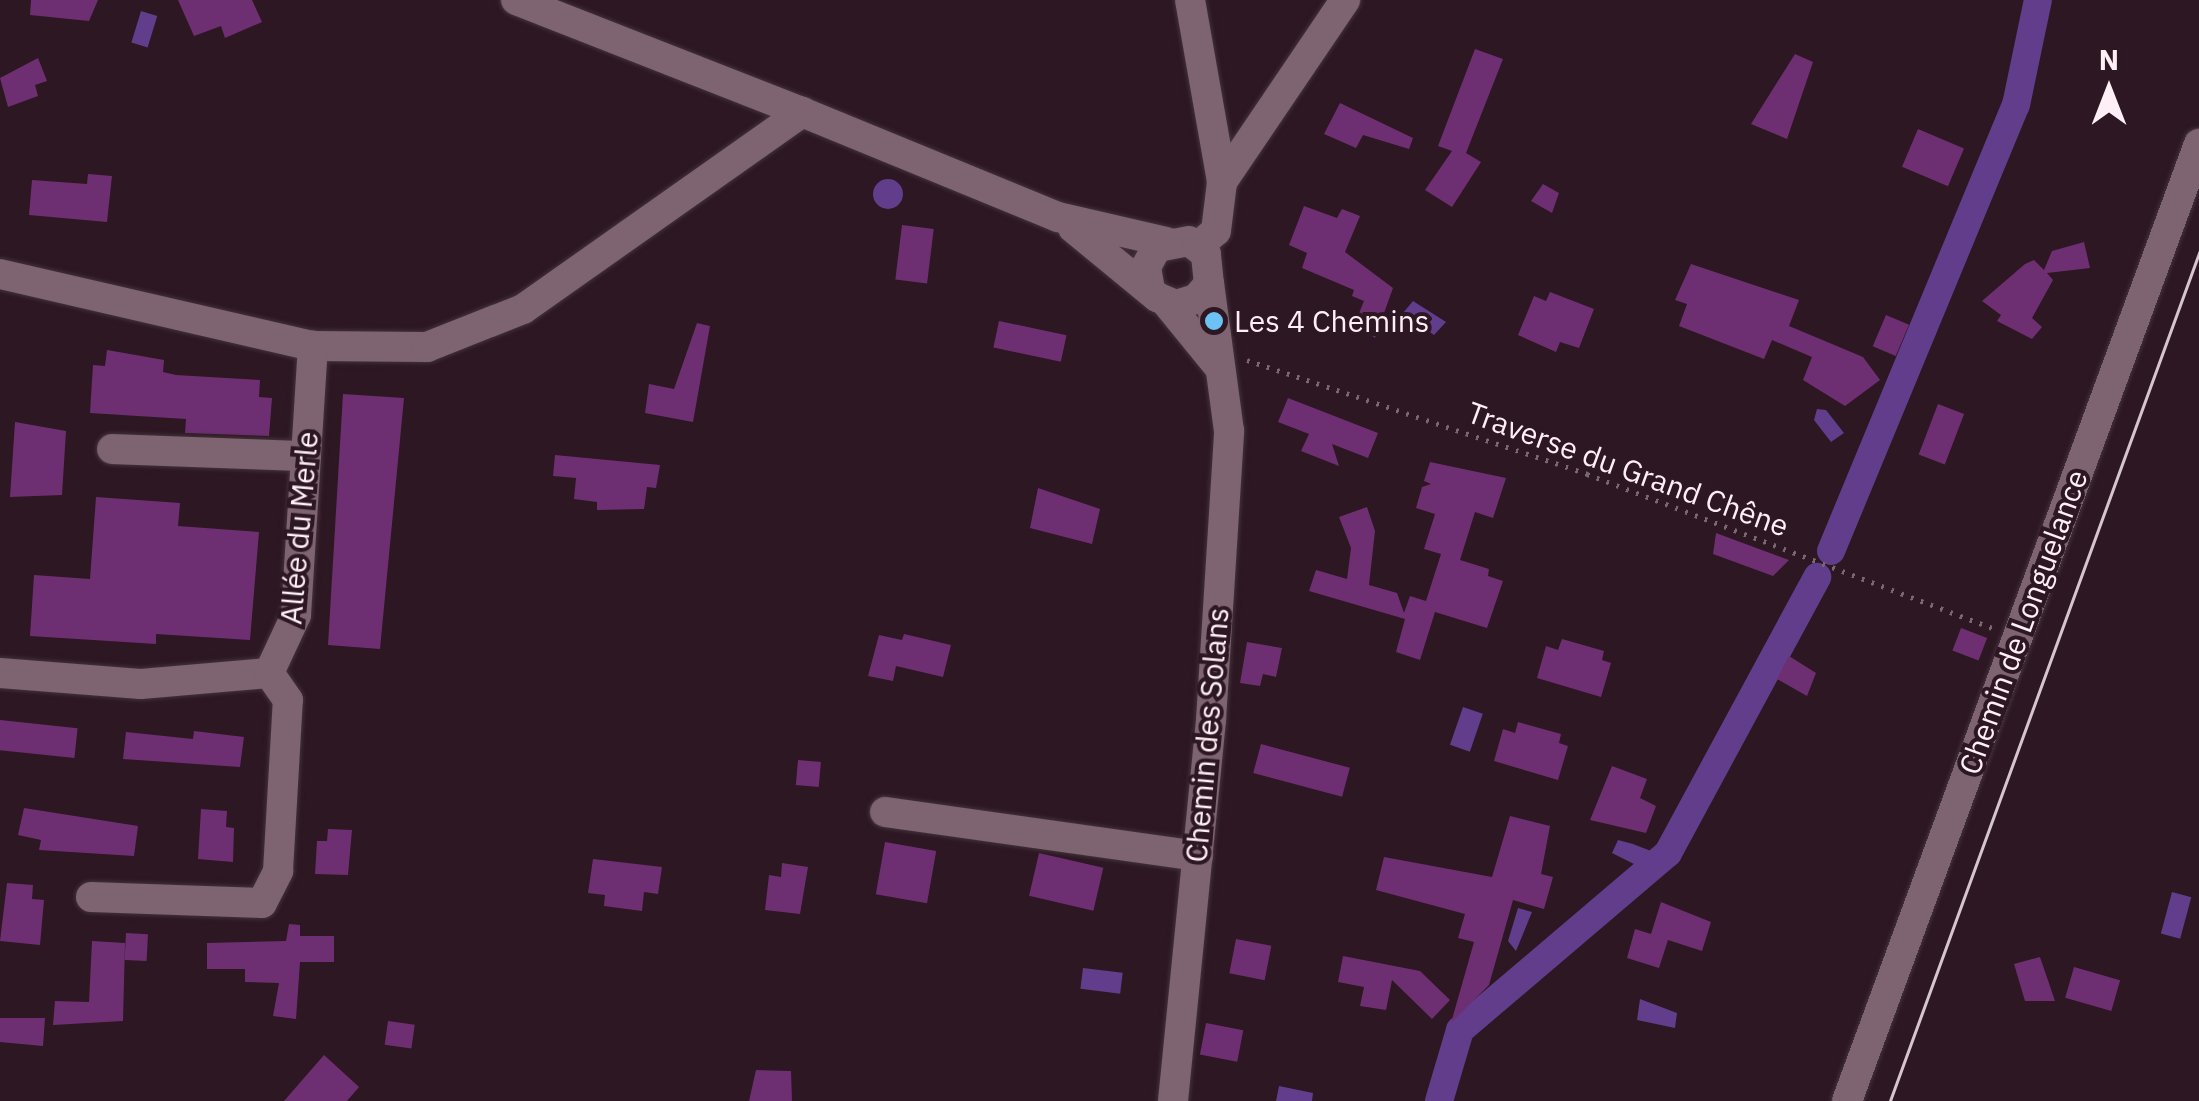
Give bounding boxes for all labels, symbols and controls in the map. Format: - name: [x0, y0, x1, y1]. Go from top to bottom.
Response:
- north arrow: [2059, 40, 2159, 140]
- text: N: [2099, 41, 2119, 78]
- place label: Les 4 Chemins: [1234, 303, 1429, 339]
- marker: Les 4 Chemins: [1203, 310, 1225, 332]
- street label: Traverse du Grand Chêne: [1463, 394, 1793, 544]
- street label: Allée du Merle: [273, 430, 325, 626]
- street label: Chemin de Longuelance: [1951, 465, 2095, 779]
- street label: Chemin des Solans: [1178, 606, 1236, 864]

